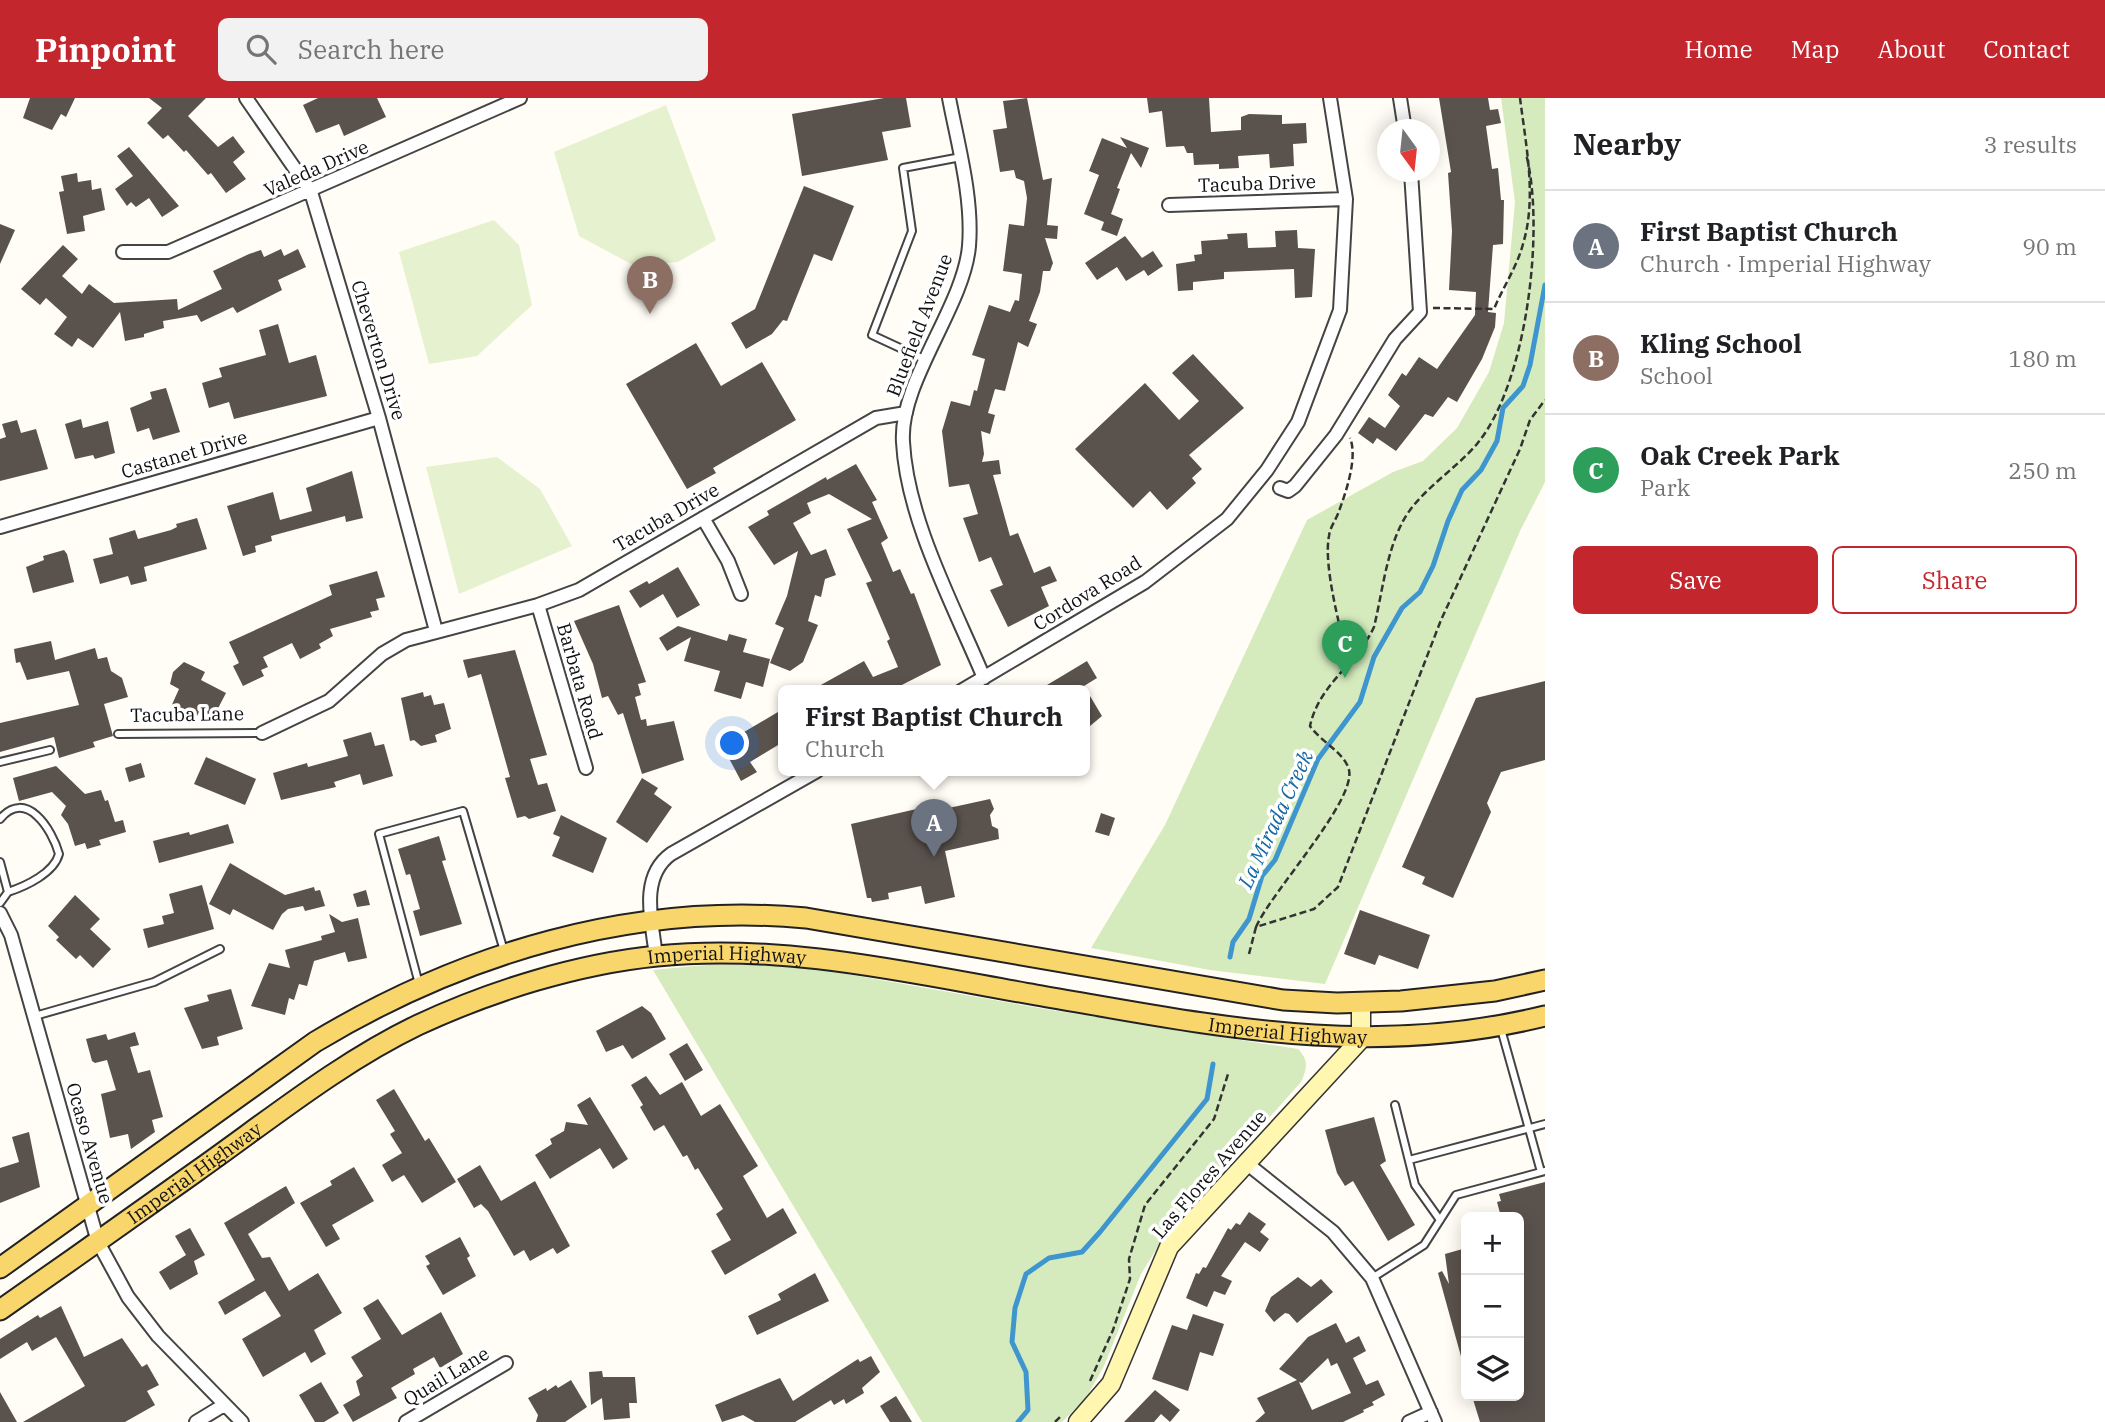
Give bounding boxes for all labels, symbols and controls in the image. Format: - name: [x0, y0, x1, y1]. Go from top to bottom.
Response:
- search box: [218, 18, 708, 81]
- text: Pinpoint: [35, 28, 176, 71]
- icon: search: [242, 30, 280, 68]
- text: Search here: [298, 32, 444, 66]
- text: Home: [1685, 33, 1753, 65]
- text: Map: [1791, 33, 1839, 65]
- text: About: [1877, 33, 1945, 65]
- text: Contact: [1983, 33, 2070, 65]
- north arrow: [1377, 119, 1440, 182]
- text: Nearby: [1573, 124, 1681, 163]
- text: 3 results: [1984, 129, 2077, 159]
- street label: Valeda Drive: [260, 134, 372, 202]
- street label: Tacuba Drive: [1198, 169, 1316, 197]
- text: First Baptist Church: [1640, 214, 1898, 248]
- text: A: [1588, 231, 1604, 261]
- text: 90 m: [2022, 231, 2077, 261]
- text: Church · Imperial Highway: [1640, 248, 1931, 278]
- street label: Bluefield Avenue: [881, 250, 957, 400]
- pin: B: [627, 256, 673, 314]
- street label: Cheverton Drive: [346, 277, 412, 423]
- text: Kling School: [1640, 326, 1802, 360]
- text: B: [1588, 343, 1604, 373]
- text: 180 m: [2008, 343, 2077, 373]
- text: School: [1640, 360, 1713, 390]
- street label: Castanet Drive: [118, 425, 250, 483]
- text: Oak Creek Park: [1640, 438, 1839, 472]
- text: C: [1588, 455, 1604, 485]
- text: 250 m: [2008, 455, 2077, 485]
- text: Park: [1640, 472, 1690, 502]
- street label: Tacuba Drive: [609, 477, 723, 557]
- button: Save: [1573, 546, 1818, 614]
- button: Share: [1832, 546, 2077, 614]
- street label: Cordova Road: [1028, 550, 1146, 636]
- street label: Barbata Road: [552, 620, 608, 742]
- pin: C: [1322, 620, 1368, 678]
- popup: [778, 685, 1090, 776]
- text: First Baptist Church: [805, 699, 1063, 733]
- street label: Tacuba Lane: [130, 701, 244, 727]
- your location: [715, 726, 749, 760]
- text: Church: [805, 733, 885, 763]
- water label: La Mirada Creek: [1230, 745, 1319, 893]
- pin: A: [911, 799, 957, 857]
- street label: Imperial Highway: [646, 941, 808, 970]
- street label: Imperial Highway: [1207, 1012, 1368, 1049]
- street label: Ocaso Avenue: [61, 1080, 119, 1206]
- street label: Las Flores Avenue: [1147, 1105, 1271, 1243]
- street label: Imperial Highway: [122, 1116, 267, 1229]
- map controls: [1461, 1212, 1524, 1401]
- button: +: [1461, 1212, 1524, 1275]
- button: −: [1461, 1275, 1524, 1338]
- button: layers: [1461, 1338, 1524, 1401]
- street label: Quail Lane: [399, 1341, 493, 1411]

